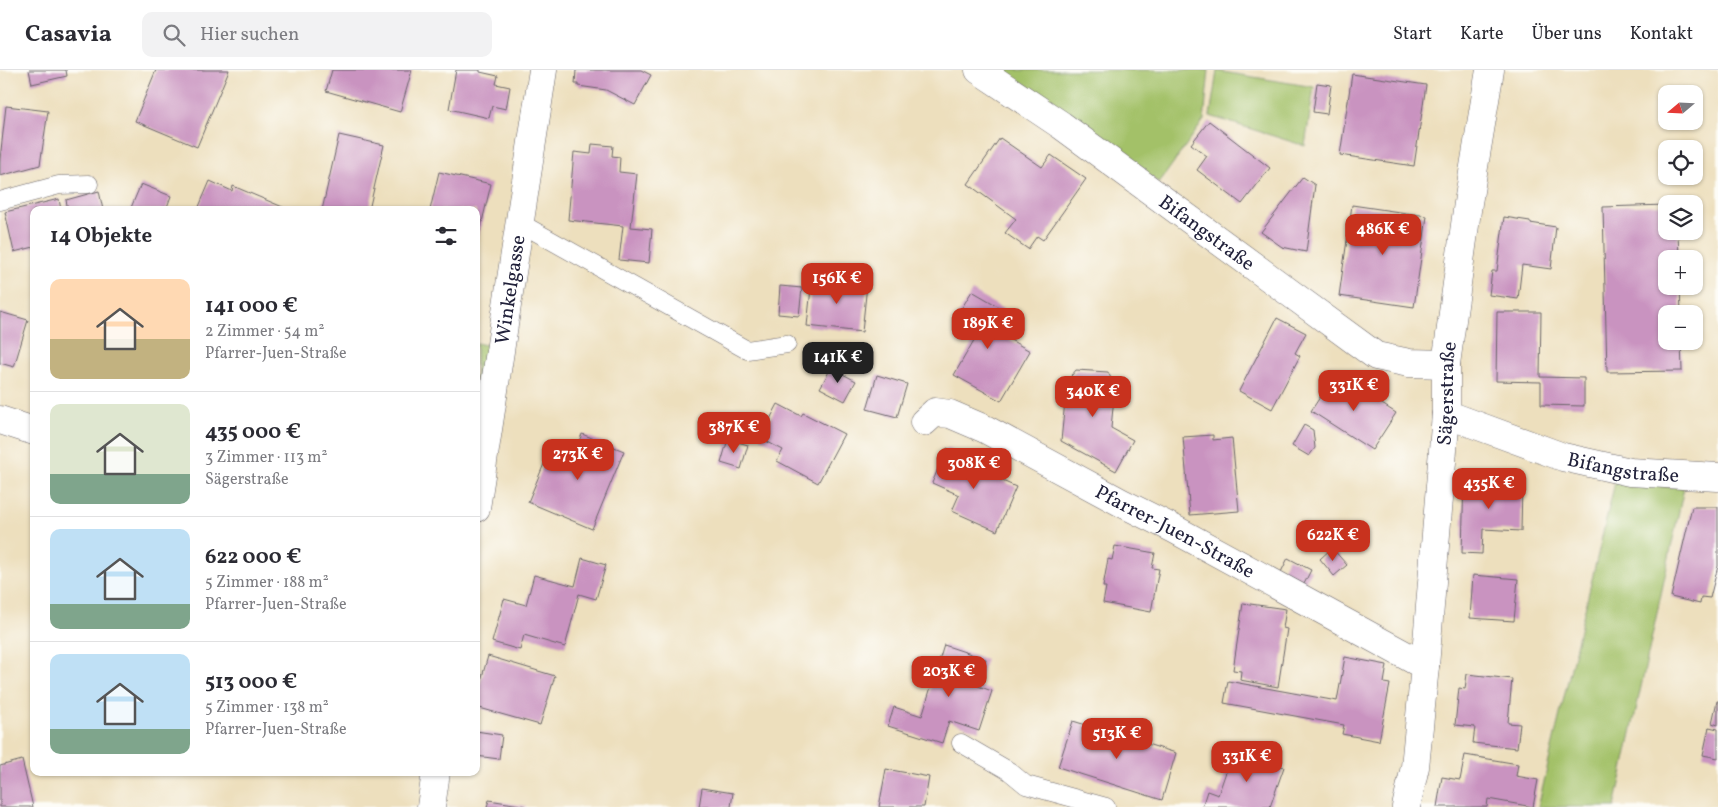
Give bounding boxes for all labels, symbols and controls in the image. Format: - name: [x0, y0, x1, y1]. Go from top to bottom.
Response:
- search box: [142, 12, 492, 57]
- text: Casavia: [25, 18, 112, 52]
- icon: search: [160, 21, 188, 49]
- text: Hier suchen: [200, 22, 299, 48]
- text: Start: [1393, 22, 1432, 47]
- text: Karte: [1460, 22, 1504, 47]
- text: Über uns: [1532, 22, 1602, 47]
- text: Kontakt: [1630, 22, 1693, 47]
- north arrow: [1658, 85, 1702, 130]
- map controls: [1658, 85, 1703, 350]
- button: locate: [1658, 140, 1703, 185]
- street label: Bifangstraße: [1152, 189, 1260, 278]
- button: layers: [1658, 195, 1703, 240]
- pin: 486K €: [1342, 214, 1424, 256]
- text: 486K €: [1356, 219, 1410, 241]
- text: 14 Objekte: [50, 222, 152, 251]
- icon: filters: [432, 222, 460, 250]
- street label: Winkelgasse: [489, 233, 534, 346]
- button: +: [1658, 250, 1703, 295]
- pin: 156K €: [796, 262, 878, 305]
- text: 156K €: [812, 268, 862, 290]
- text: 141 000 €: [205, 292, 298, 321]
- icon: home: [90, 299, 150, 359]
- button: −: [1658, 305, 1703, 350]
- pin: 189K €: [947, 308, 1029, 350]
- text: 189K €: [963, 313, 1013, 335]
- text: 2 Zimmer · 54 m²: [205, 321, 324, 343]
- street label: Sägerstraße: [1431, 340, 1465, 447]
- pin: 141K €: [797, 342, 879, 384]
- text: Pfarrer-Juen-Straße: [205, 343, 347, 365]
- text: 141K €: [813, 347, 863, 369]
- pin: 331K €: [1313, 370, 1395, 412]
- text: 331K €: [1329, 375, 1379, 397]
- pin: 340K €: [1052, 376, 1134, 418]
- text: 340K €: [1066, 381, 1120, 403]
- pin: 387K €: [693, 412, 775, 454]
- text: 387K €: [708, 417, 760, 439]
- text: 435 000 €: [205, 418, 301, 447]
- icon: home: [90, 424, 150, 484]
- pin: 273K €: [537, 438, 619, 481]
- text: 273K €: [553, 444, 603, 466]
- street label: Bifangstraße: [1564, 446, 1680, 491]
- text: 3 Zimmer · 113 m²: [205, 447, 327, 469]
- pin: 308K €: [933, 448, 1015, 490]
- text: 308K €: [947, 453, 1001, 475]
- pin: 435K €: [1448, 468, 1530, 510]
- text: Sägerstraße: [205, 469, 289, 491]
- text: 435K €: [1463, 473, 1515, 495]
- street label: Pfarrer-Juen-Straße: [1089, 479, 1259, 586]
- pin: 622K €: [1292, 520, 1374, 562]
- text: 622K €: [1307, 525, 1359, 547]
- text: 622 000 €: [205, 543, 301, 572]
- icon: home: [90, 549, 150, 609]
- text: 5 Zimmer · 188 m²: [205, 572, 329, 594]
- text: Pfarrer-Juen-Straße: [205, 594, 347, 616]
- pin: 203K €: [908, 656, 990, 698]
- text: 203K €: [923, 661, 975, 683]
- text: 513 000 €: [205, 668, 297, 697]
- icon: home: [90, 674, 150, 734]
- text: 5 Zimmer · 138 m²: [205, 697, 329, 719]
- pin: 513K €: [1076, 718, 1158, 760]
- text: Pfarrer-Juen-Straße: [205, 719, 347, 741]
- text: 513K €: [1093, 723, 1141, 745]
- pin: 331K €: [1206, 740, 1288, 783]
- text: 331K €: [1222, 746, 1272, 768]

